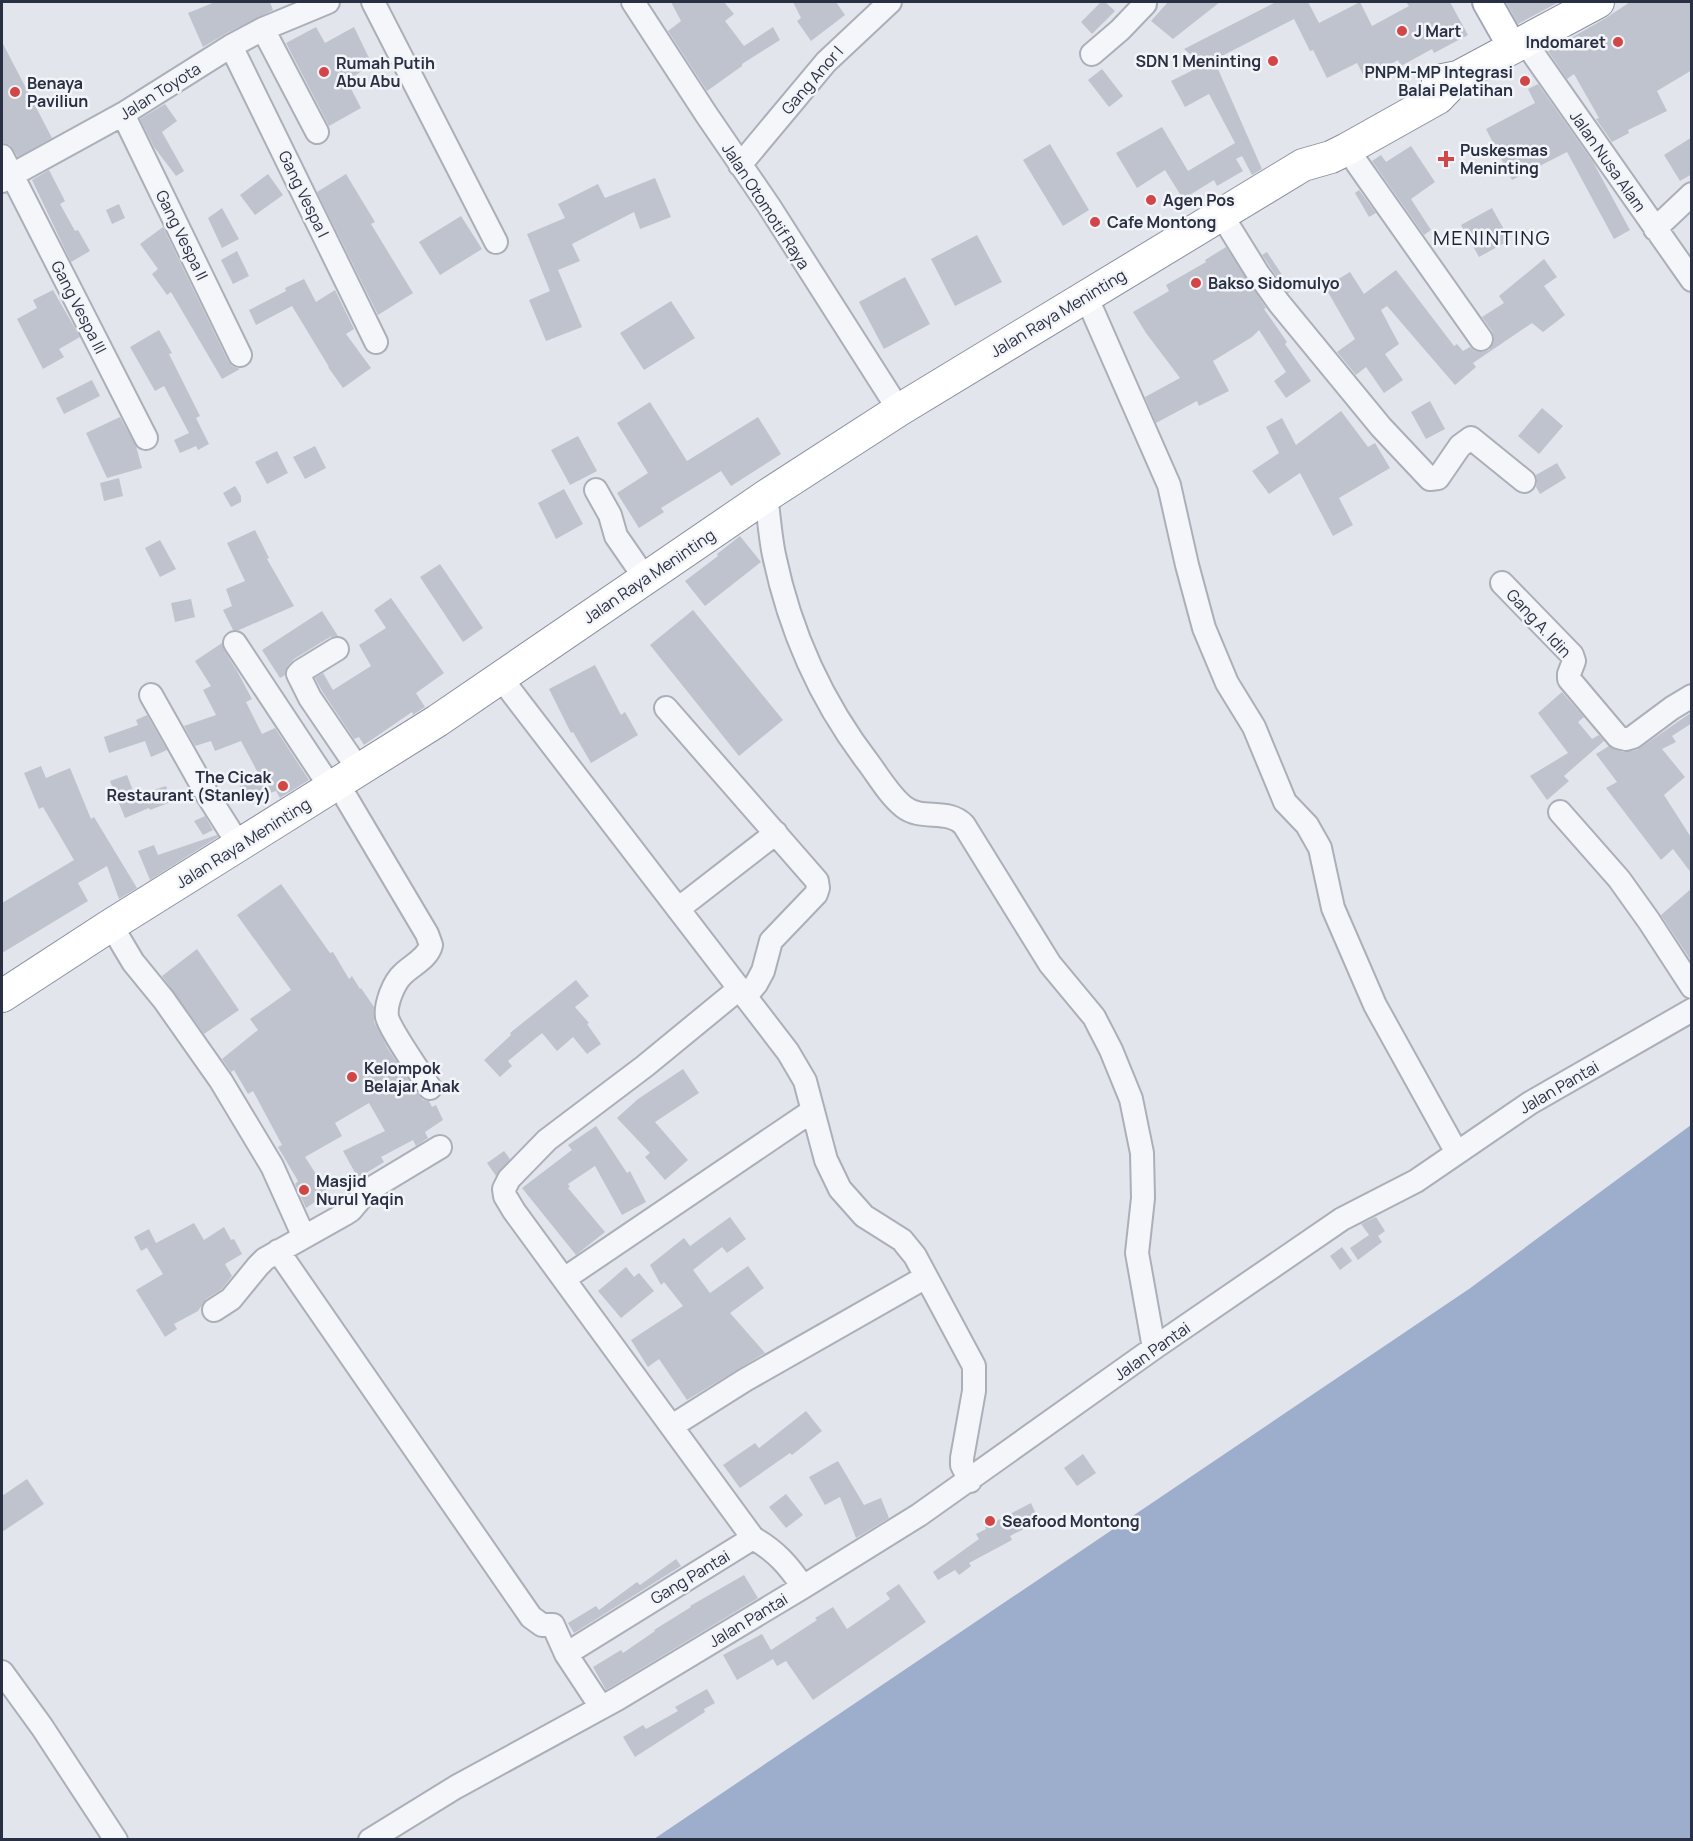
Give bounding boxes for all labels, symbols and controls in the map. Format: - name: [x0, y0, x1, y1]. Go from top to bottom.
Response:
- place label: J Mart: [1414, 20, 1461, 42]
- marker: J Mart: [1395, 24, 1409, 38]
- place label: Indomaret: [1525, 31, 1606, 53]
- marker: Indomaret: [1611, 35, 1625, 49]
- street label: Gang Anor I: [776, 41, 848, 119]
- place label: SDN 1 Meninting: [1136, 50, 1261, 72]
- place label: Rumah Putih Abu Abu: [336, 52, 435, 92]
- marker: SDN 1 Meninting: [1266, 54, 1280, 68]
- street label: Jalan Toyota: [115, 57, 205, 125]
- place label: PNPM-MP Integrasi Balai Pelatihan: [1365, 61, 1513, 101]
- marker: Rumah Putih Abu Abu: [317, 65, 331, 79]
- place label: Benaya Paviliun: [27, 72, 88, 112]
- marker: PNPM-MP Integrasi Balai Pelatihan: [1518, 74, 1532, 88]
- marker: Benaya Paviliun: [8, 85, 22, 99]
- street label: Jalan Nusa Alam: [1565, 106, 1651, 216]
- street label: Jalan Otomotif Raya: [717, 139, 815, 273]
- place label: Puskesmas Meninting: [1460, 139, 1548, 179]
- street label: Gang Vespa I: [273, 147, 335, 241]
- marker: Puskesmas Meninting: [1437, 150, 1455, 168]
- street label: Gang Vespa II: [151, 186, 213, 284]
- place label: Agen Pos: [1163, 189, 1235, 211]
- marker: Agen Pos: [1144, 193, 1158, 207]
- place label: Cafe Montong: [1107, 211, 1216, 233]
- marker: Cafe Montong: [1088, 215, 1102, 229]
- district label: MENINTING: [1433, 224, 1551, 251]
- street label: Gang Vespa III: [46, 257, 112, 357]
- street label: Jalan Raya Meninting: [986, 264, 1130, 362]
- place label: Bakso Sidomulyo: [1208, 272, 1340, 294]
- marker: Bakso Sidomulyo: [1189, 276, 1203, 290]
- street label: Jalan Raya Meninting: [579, 524, 719, 628]
- street label: Gang A. Idin: [1502, 584, 1576, 662]
- place label: The Cicak Restaurant (Stanley): [107, 766, 271, 806]
- marker: The Cicak Restaurant (Stanley): [276, 779, 290, 793]
- street label: Jalan Raya Meninting: [172, 793, 314, 893]
- street label: Jalan Pantai: [1515, 1055, 1603, 1119]
- place label: Kelompok Belajar Anak: [364, 1057, 460, 1097]
- marker: Kelompok Belajar Anak: [345, 1070, 359, 1084]
- place label: Masjid Nurul Yaqin: [316, 1170, 404, 1210]
- marker: Masjid Nurul Yaqin: [297, 1183, 311, 1197]
- street label: Jalan Pantai: [1110, 1317, 1194, 1385]
- place label: Seafood Montong: [1002, 1510, 1140, 1532]
- marker: Seafood Montong: [983, 1514, 997, 1528]
- street label: Gang Pantai: [646, 1545, 734, 1609]
- street label: Jalan Pantai: [704, 1588, 792, 1652]

